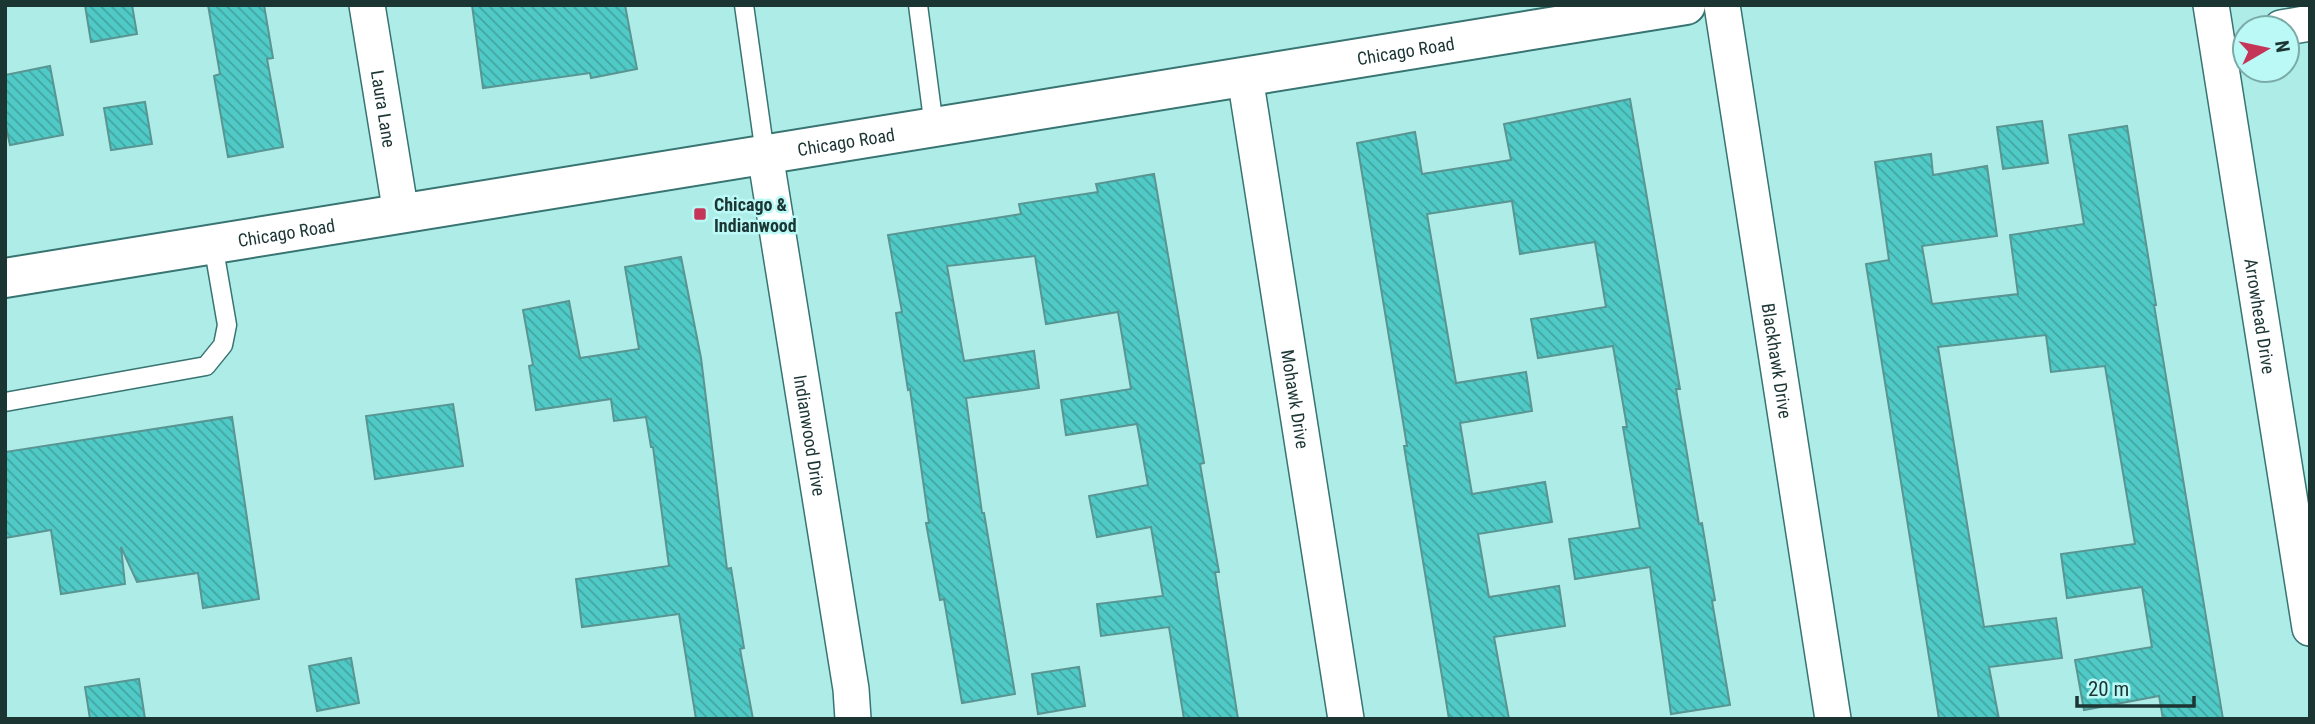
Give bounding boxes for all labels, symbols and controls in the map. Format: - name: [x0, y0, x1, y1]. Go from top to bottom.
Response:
- north arrow: [2231, 14, 2301, 84]
- street label: Chicago Road: [1355, 32, 1456, 69]
- text: N: [2270, 39, 2295, 54]
- street label: Laura Lane: [367, 68, 400, 149]
- street label: Chicago Road: [796, 123, 896, 160]
- place label: Chicago & Indianwood: [714, 194, 797, 236]
- marker: Chicago & Indianwood: [692, 206, 708, 222]
- street label: Chicago Road: [236, 214, 336, 251]
- street label: Arrowhead Drive: [2241, 257, 2280, 375]
- street label: Blackhawk Drive: [1758, 302, 1797, 420]
- street label: Mohawk Drive: [1278, 348, 1314, 450]
- street label: Indianwood Drive: [790, 373, 830, 498]
- scale bar: [2077, 664, 2194, 708]
- text: 20 m: [2088, 677, 2129, 701]

